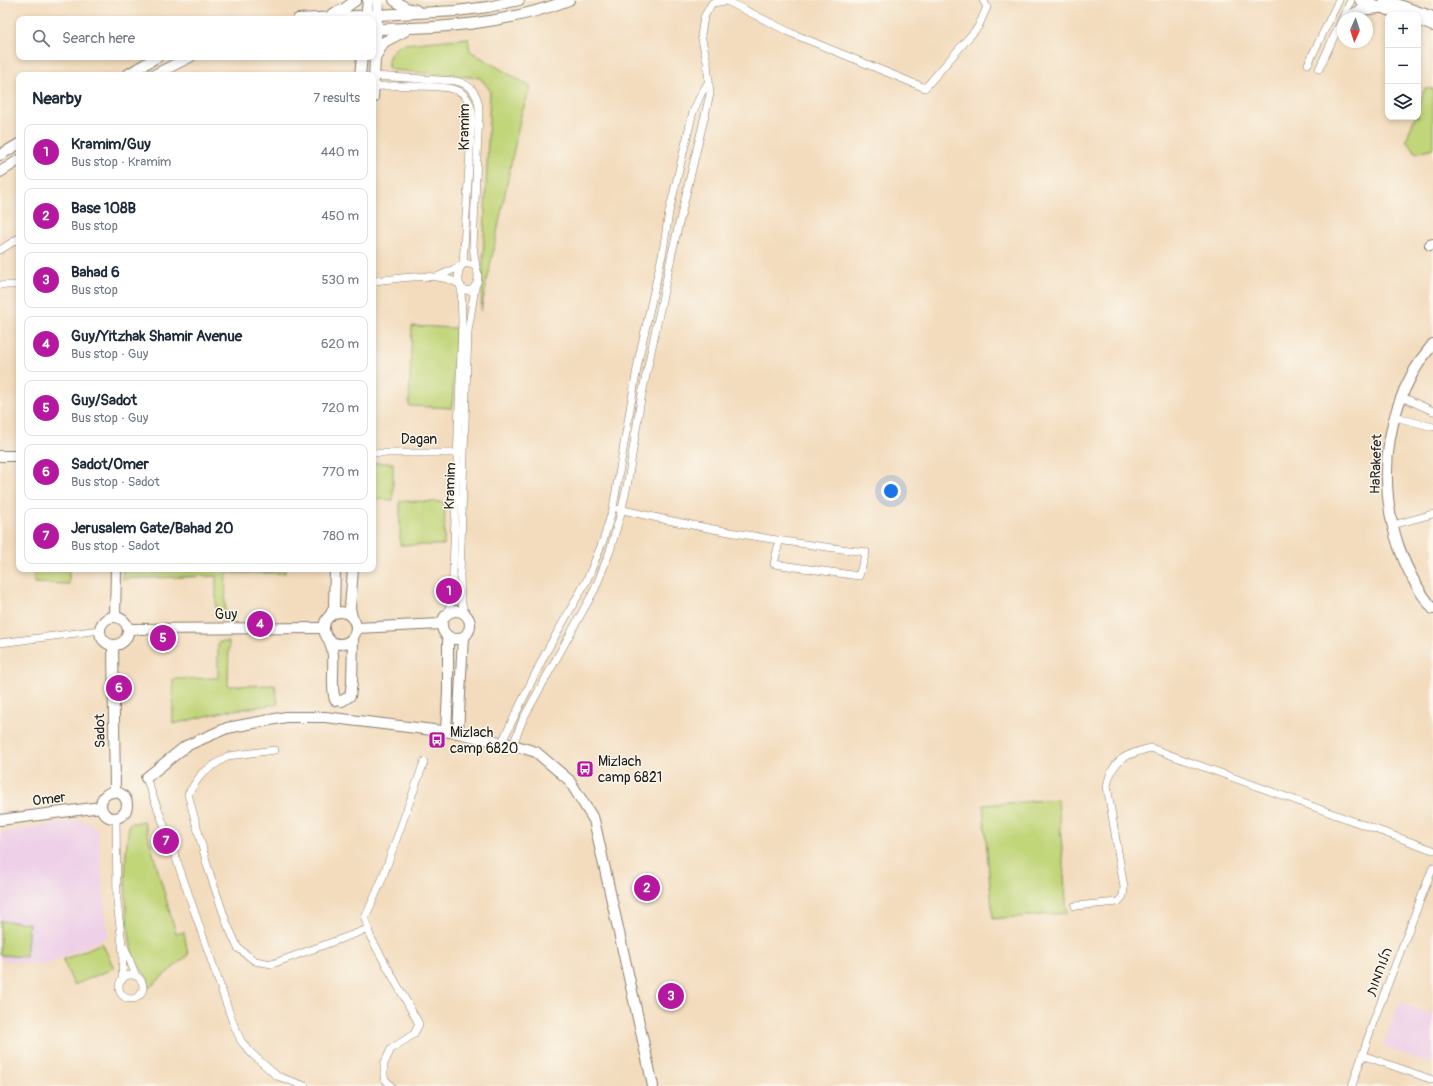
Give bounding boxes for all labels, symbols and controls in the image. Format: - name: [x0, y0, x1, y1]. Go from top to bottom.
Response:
- north arrow: [1337, 12, 1373, 48]
- map controls: [1385, 12, 1421, 120]
- button: +: [1385, 12, 1421, 48]
- search box: [16, 16, 376, 60]
- icon: search: [30, 27, 52, 49]
- text: Search here: [62, 29, 135, 48]
- button: −: [1385, 48, 1421, 84]
- button: layers: [1385, 84, 1421, 120]
- text: Nearby: [32, 88, 81, 109]
- text: 7 results: [313, 90, 360, 106]
- street label: Kramim: [456, 104, 473, 150]
- text: Kramim/Guy: [71, 135, 151, 154]
- text: 1: [43, 144, 49, 160]
- text: 440 m: [321, 144, 359, 160]
- text: Bus stop · Kramim: [71, 154, 171, 170]
- text: Base 108B: [71, 199, 136, 218]
- text: 2: [42, 208, 50, 224]
- text: 450 m: [321, 208, 359, 224]
- text: Bus stop: [71, 218, 118, 234]
- text: Bahad 6: [71, 263, 120, 282]
- text: 3: [42, 272, 50, 288]
- text: 530 m: [321, 272, 359, 288]
- text: Bus stop: [71, 282, 118, 298]
- text: Guy/Yitzhak Shamir Avenue: [71, 327, 242, 346]
- text: 4: [42, 336, 50, 352]
- text: 620 m: [321, 336, 359, 352]
- text: Bus stop · Guy: [71, 346, 148, 362]
- text: Guy/Sadot: [71, 391, 137, 410]
- text: 5: [42, 400, 50, 416]
- text: 720 m: [322, 400, 359, 416]
- text: Bus stop · Guy: [71, 410, 148, 426]
- street label: Dagan: [401, 431, 437, 448]
- street label: HaRakefet: [1366, 433, 1386, 494]
- text: Sadot/Omer: [71, 455, 149, 474]
- street label: Kramim: [441, 462, 459, 510]
- text: 6: [42, 464, 50, 480]
- text: 770 m: [322, 464, 359, 480]
- text: Bus stop · Sadot: [71, 474, 160, 490]
- your location: [881, 481, 901, 501]
- text: Jerusalem Gate/Bahad 20: [71, 519, 234, 538]
- text: 7: [43, 528, 49, 544]
- text: 780 m: [322, 528, 359, 544]
- text: Bus stop · Sadot: [71, 538, 160, 554]
- pin: 1: [436, 576, 462, 606]
- street label: Guy: [215, 606, 237, 623]
- pin: 4: [247, 609, 273, 639]
- pin: 5: [150, 623, 176, 653]
- pin: 6: [106, 673, 132, 703]
- street label: Sadot: [91, 713, 109, 748]
- place label: Mizlach camp 6820: [450, 724, 518, 757]
- bus stop icon: Mizlach camp 6820: [427, 730, 447, 750]
- place label: Mizlach camp 6821: [598, 753, 662, 786]
- bus stop icon: Mizlach camp 6821: [575, 759, 595, 779]
- street label: Omer: [31, 789, 67, 809]
- pin: 7: [153, 826, 179, 856]
- pin: 2: [634, 873, 660, 903]
- street label: הלוחמות: [1362, 944, 1396, 999]
- pin: 3: [658, 981, 684, 1011]

